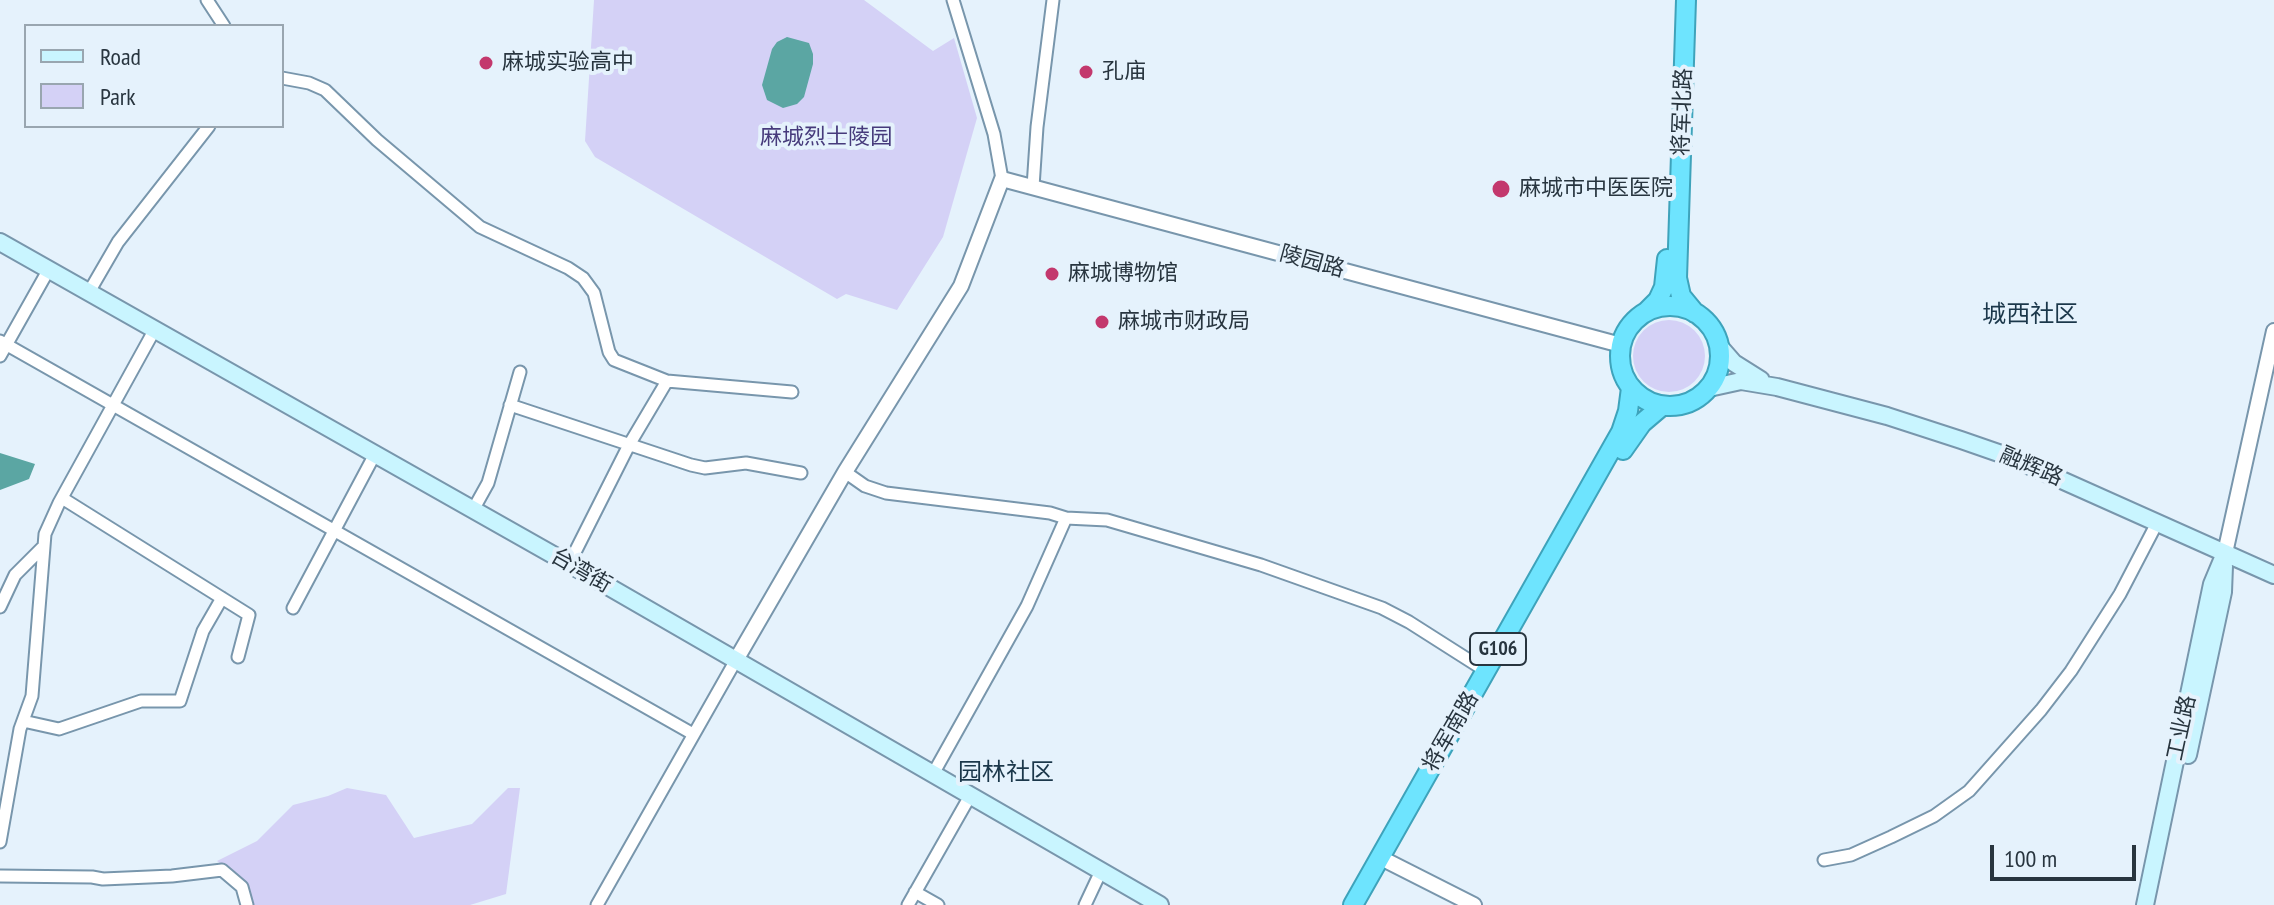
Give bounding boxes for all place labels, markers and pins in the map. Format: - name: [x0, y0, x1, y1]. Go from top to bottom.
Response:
- place label: 麻城实验高中: [502, 50, 634, 76]
- marker: 麻城实验高中: [477, 54, 495, 72]
- place label: 孔庙: [1102, 59, 1146, 85]
- marker: 孔庙: [1077, 63, 1095, 81]
- place label: 麻城市中医医院: [1519, 176, 1673, 202]
- marker: 麻城市中医医院: [1490, 178, 1512, 200]
- place label: 麻城博物馆: [1068, 261, 1178, 287]
- marker: 麻城博物馆: [1043, 265, 1061, 283]
- place label: 麻城市财政局: [1118, 309, 1250, 335]
- marker: 麻城市财政局: [1093, 313, 1111, 331]

